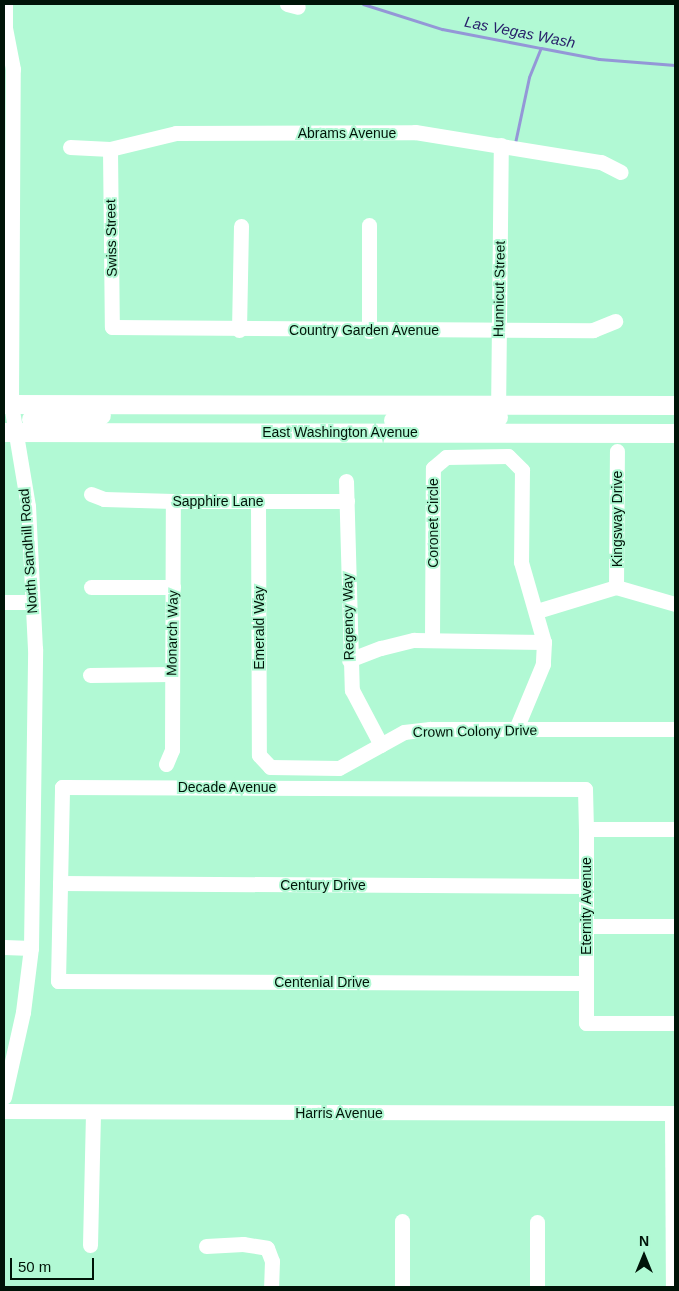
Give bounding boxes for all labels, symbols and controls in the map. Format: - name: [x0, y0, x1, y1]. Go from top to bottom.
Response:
- water label: Las Vegas Wash: [463, 12, 577, 52]
- street label: Abrams Avenue: [297, 125, 397, 141]
- street label: Swiss Street: [102, 199, 120, 277]
- street label: Hunnicut Street: [490, 241, 508, 337]
- street label: Country Garden Avenue: [289, 322, 439, 338]
- street label: East Washington Avenue: [262, 424, 418, 440]
- street label: Kingsway Drive: [609, 471, 625, 567]
- street label: Coronet Circle: [425, 478, 441, 568]
- street label: North Sandhill Road: [15, 488, 41, 614]
- street label: Sapphire Lane: [172, 493, 264, 509]
- street label: Regency Way: [339, 574, 357, 660]
- street label: Emerald Way: [251, 586, 267, 670]
- street label: Monarch Way: [163, 590, 181, 676]
- street label: Crown Colony Drive: [413, 722, 537, 740]
- street label: Decade Avenue: [177, 779, 277, 795]
- street label: Eternity Avenue: [578, 857, 594, 955]
- street label: Century Drive: [280, 877, 366, 893]
- street label: Centenial Drive: [274, 974, 370, 990]
- street label: Harris Avenue: [295, 1105, 383, 1121]
- north arrow: [619, 1231, 669, 1281]
- text: N: [639, 1233, 649, 1249]
- scale bar: [12, 1248, 96, 1280]
- text: 50 m: [18, 1258, 51, 1275]

